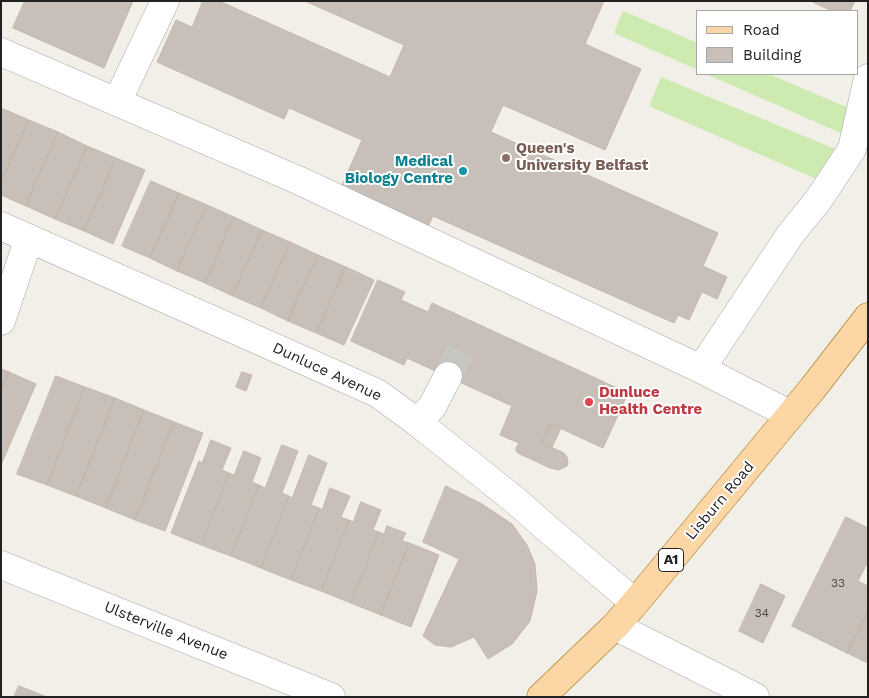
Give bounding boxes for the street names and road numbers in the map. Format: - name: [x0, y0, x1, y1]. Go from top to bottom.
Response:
- street label: Dunluce Avenue: [270, 339, 384, 405]
- street label: Lisburn Road: [682, 458, 758, 544]
- road number: A1: [658, 548, 684, 572]
- street label: Ulsterville Avenue: [101, 598, 231, 664]

